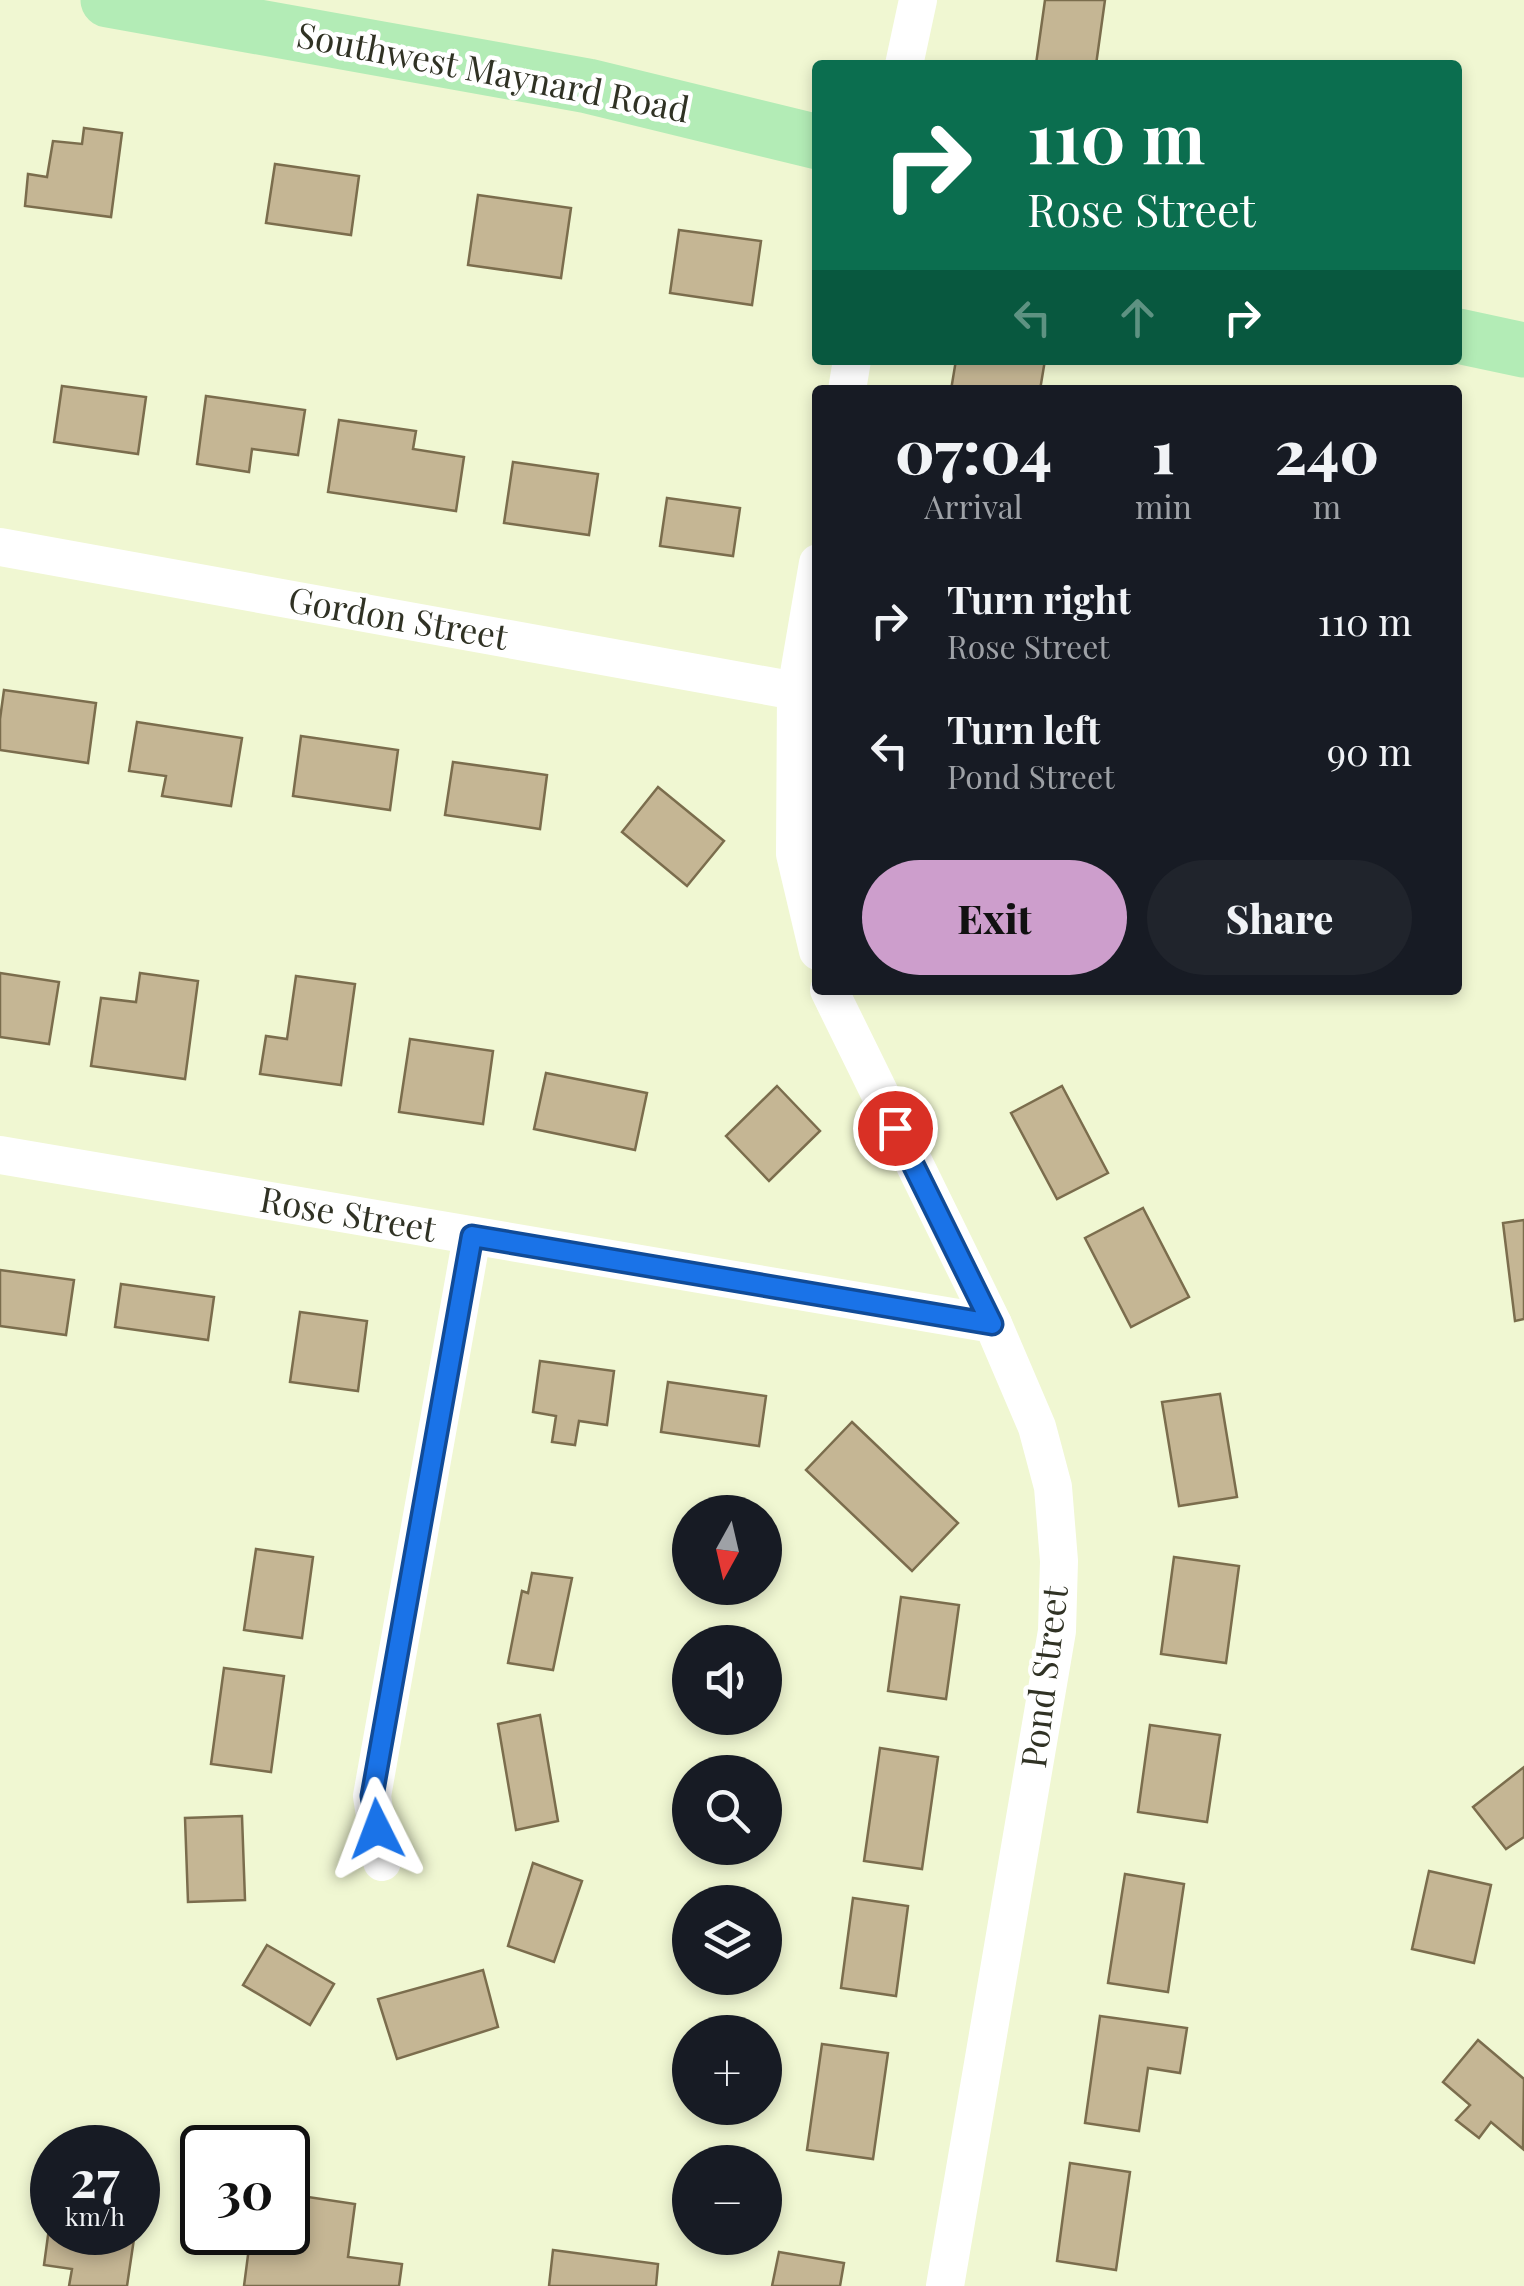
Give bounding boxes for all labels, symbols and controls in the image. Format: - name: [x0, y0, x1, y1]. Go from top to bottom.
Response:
- street label: Southwest Maynard Road: [293, 9, 694, 132]
- text: 110 m: [1027, 88, 1205, 182]
- icon: right: [862, 100, 992, 230]
- text: Rose Street: [1027, 178, 1256, 238]
- icon: left: [1005, 290, 1060, 345]
- icon: ahead: [1110, 290, 1165, 345]
- icon: right: [1215, 290, 1270, 345]
- text: 07:04: [895, 409, 1052, 489]
- text: 1: [1152, 409, 1175, 489]
- text: 240: [1275, 409, 1379, 489]
- text: Arrival: [924, 484, 1023, 527]
- text: min: [1135, 484, 1192, 527]
- text: m: [1313, 484, 1341, 527]
- text: Turn right: [947, 573, 1131, 624]
- street label: Gordon Street: [285, 574, 512, 659]
- icon: right: [862, 593, 917, 648]
- text: 110 m: [1318, 595, 1412, 646]
- text: Rose Street: [947, 624, 1110, 667]
- text: Turn left: [947, 703, 1100, 754]
- icon: left: [862, 723, 917, 778]
- text: 90 m: [1327, 725, 1412, 776]
- text: Pond Street: [947, 754, 1115, 797]
- button: Exit: [862, 860, 1127, 975]
- button: Share: [1147, 860, 1412, 975]
- pin: [853, 1086, 938, 1171]
- icon: arrive: [868, 1101, 923, 1156]
- street label: Rose Street: [257, 1174, 441, 1251]
- north arrow: [672, 1495, 782, 1605]
- map controls: [672, 1495, 782, 2255]
- street label: Pond Street: [1008, 1582, 1077, 1770]
- button: sound: [672, 1625, 782, 1735]
- button: search: [672, 1755, 782, 1865]
- position arrow: [325, 1777, 429, 1881]
- button: layers: [672, 1885, 782, 1995]
- button: +: [672, 2015, 782, 2125]
- speed limit sign: 30: [180, 2125, 310, 2255]
- text: 27: [71, 2144, 119, 2211]
- button: −: [672, 2145, 782, 2255]
- text: km/h: [65, 2199, 125, 2232]

